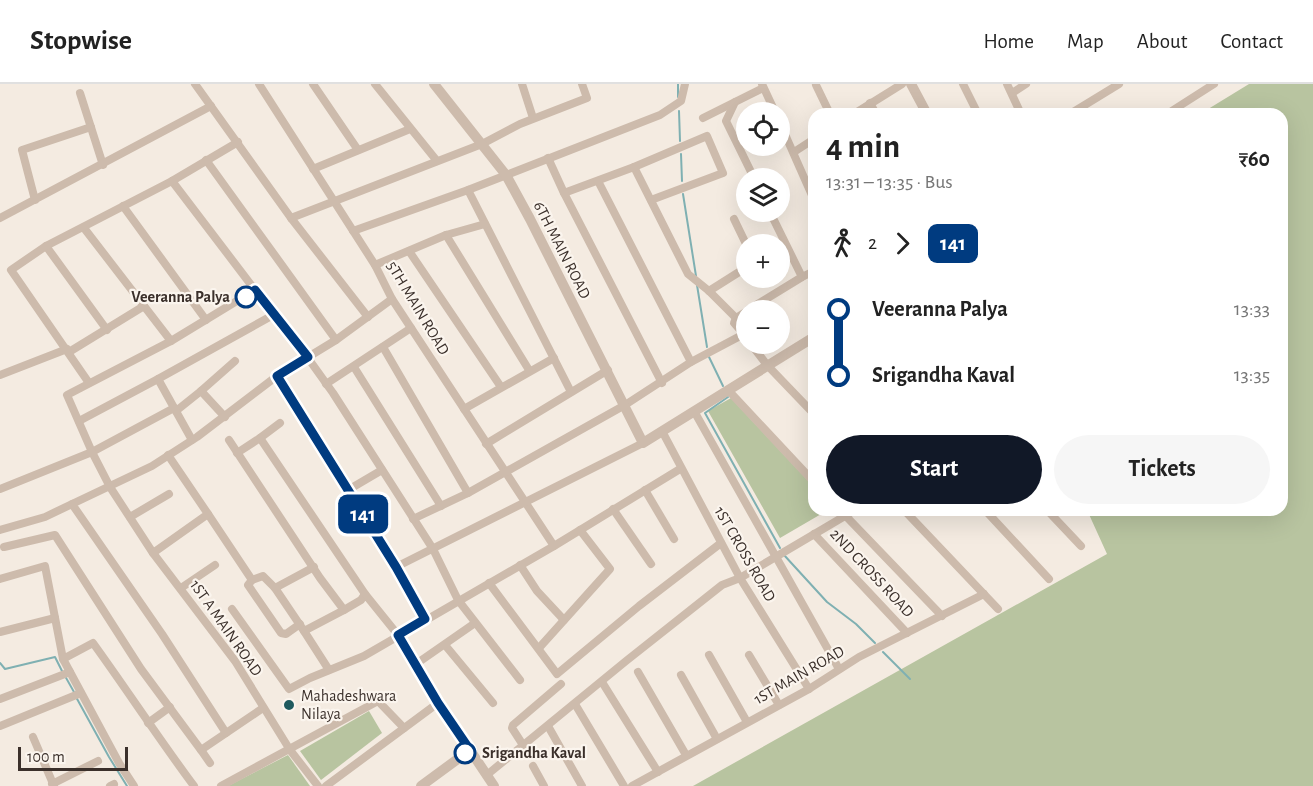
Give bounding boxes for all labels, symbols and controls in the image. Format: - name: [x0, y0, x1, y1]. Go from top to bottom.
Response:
- text: Stopwise: [30, 27, 132, 55]
- text: Home: [983, 31, 1034, 52]
- text: Map: [1067, 31, 1104, 52]
- text: About: [1137, 31, 1187, 52]
- text: Contact: [1220, 31, 1283, 52]
- map controls: [736, 102, 790, 354]
- button: locate: [736, 102, 790, 156]
- text: 4 min: [826, 131, 900, 164]
- text: ₹60: [1239, 148, 1270, 170]
- button: layers: [736, 168, 790, 222]
- text: 13:31 – 13:35 · Bus: [826, 172, 953, 192]
- street label: 6TH MAIN ROAD: [531, 199, 593, 301]
- icon: walk: [826, 227, 859, 260]
- icon: forward: [886, 227, 919, 260]
- text: 2: [868, 233, 877, 253]
- text: 141: [940, 233, 966, 254]
- button: +: [736, 234, 790, 288]
- street label: 5TH MAIN ROAD: [384, 258, 452, 358]
- marker: Veeranna Palya: [235, 286, 257, 308]
- place label: Veeranna Palya: [131, 289, 230, 306]
- text: Veeranna Palya: [872, 298, 1008, 320]
- text: 13:33: [1234, 299, 1270, 319]
- button: −: [736, 300, 790, 354]
- text: Srigandha Kaval: [872, 364, 1015, 386]
- text: 13:35: [1234, 365, 1270, 385]
- button: Start: [826, 435, 1042, 504]
- button: Tickets: [1054, 435, 1270, 504]
- line badge: 141: [328, 494, 398, 534]
- text: 141: [350, 504, 376, 525]
- street label: 1ST CROSS ROAD: [711, 504, 779, 604]
- street label: 2ND CROSS ROAD: [827, 526, 917, 620]
- street label: 1ST A MAIN ROAD: [187, 577, 265, 679]
- street label: 1ST MAIN ROAD: [751, 643, 847, 707]
- place label: Mahadeshwara Nilaya: [301, 688, 396, 723]
- marker: Mahadeshwara Nilaya: [282, 698, 296, 712]
- marker: Srigandha Kaval: [454, 742, 476, 764]
- scale bar: [18, 744, 128, 772]
- place label: Srigandha Kaval: [482, 745, 586, 761]
- text: 100 m: [27, 749, 65, 765]

